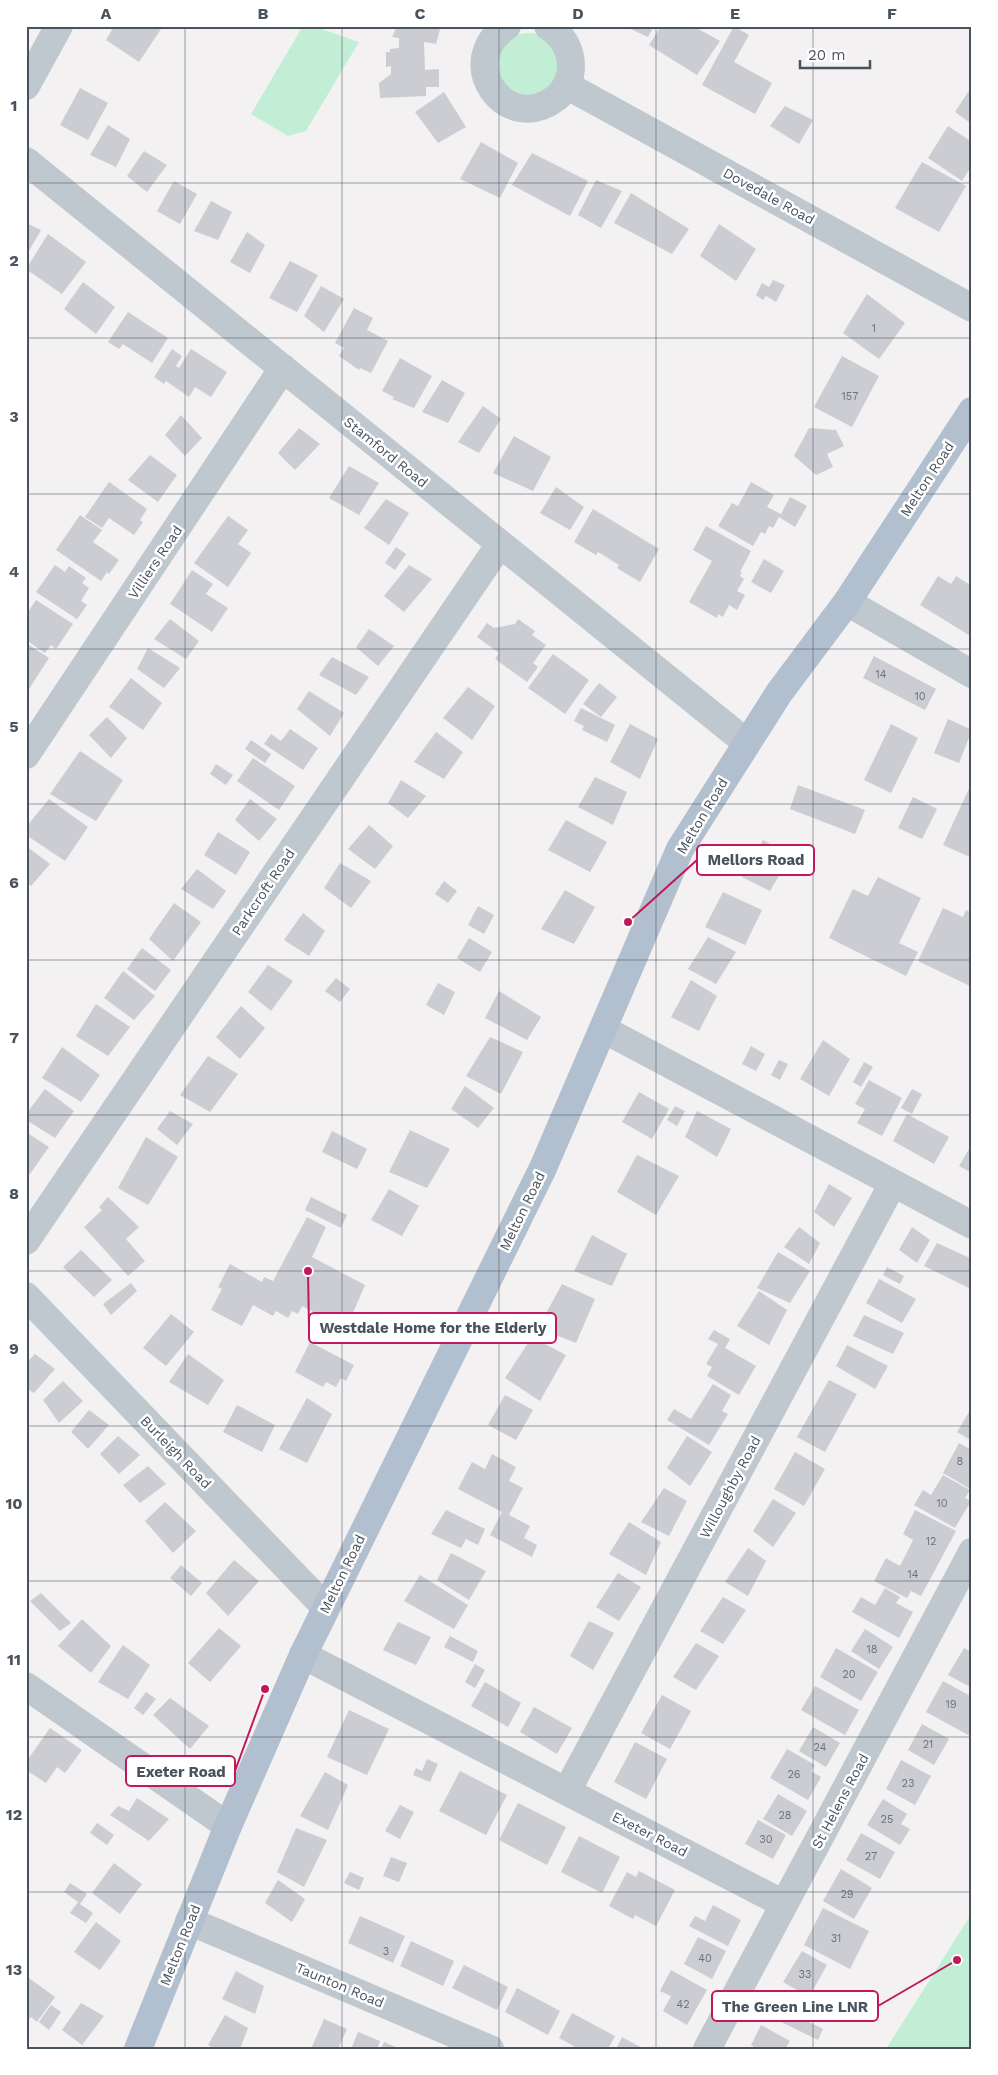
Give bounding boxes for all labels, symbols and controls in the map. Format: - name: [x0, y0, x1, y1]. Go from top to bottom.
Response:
- text: A: [101, 4, 112, 23]
- text: B: [258, 4, 269, 23]
- text: C: [415, 4, 426, 23]
- text: D: [572, 4, 584, 23]
- text: E: [730, 4, 740, 23]
- text: F: [887, 4, 897, 23]
- scale bar: [800, 38, 870, 70]
- text: 20 m: [808, 46, 846, 64]
- text: 1: [11, 96, 17, 115]
- street label: Dovedale Road: [721, 164, 817, 228]
- text: 2: [9, 251, 19, 270]
- house number: 1: [872, 322, 876, 335]
- house number: 157: [842, 390, 858, 403]
- text: 3: [9, 407, 19, 426]
- street label: Stamford Road: [341, 413, 431, 491]
- street label: Melton Road: [897, 439, 957, 519]
- street label: Villiers Road: [125, 522, 185, 602]
- text: 4: [9, 562, 19, 581]
- house number: 14: [875, 668, 887, 681]
- house number: 10: [914, 690, 926, 703]
- text: 5: [9, 717, 19, 736]
- street label: Melton Road: [673, 775, 731, 857]
- callout: Mellors Road: [697, 845, 814, 875]
- street label: Parkcroft Road: [228, 846, 298, 938]
- text: Mellors Road: [708, 851, 804, 869]
- text: 6: [9, 873, 19, 892]
- text: 7: [9, 1028, 19, 1047]
- street label: Melton Road: [496, 1169, 548, 1253]
- text: 8: [9, 1184, 19, 1203]
- callout: Westdale Home for the Elderly: [309, 1313, 556, 1343]
- text: Westdale Home for the Elderly: [320, 1319, 547, 1337]
- text: 9: [9, 1339, 19, 1358]
- street label: Burleigh Road: [137, 1412, 215, 1492]
- street label: Willoughby Road: [696, 1433, 764, 1541]
- house number: 8: [957, 1455, 964, 1468]
- text: 10: [5, 1494, 23, 1513]
- house number: 10: [936, 1497, 948, 1510]
- street label: Melton Road: [316, 1532, 368, 1616]
- house number: 12: [926, 1535, 936, 1548]
- house number: 14: [907, 1568, 919, 1581]
- house number: 18: [866, 1643, 878, 1656]
- text: 11: [7, 1650, 21, 1669]
- house number: 20: [842, 1668, 856, 1681]
- house number: 19: [945, 1698, 957, 1711]
- house number: 21: [923, 1738, 933, 1751]
- house number: 24: [814, 1741, 827, 1754]
- street label: St Helens Road: [808, 1751, 872, 1851]
- callout: Exeter Road: [126, 1756, 235, 1786]
- text: Exeter Road: [136, 1763, 226, 1781]
- house number: 26: [787, 1768, 801, 1781]
- house number: 23: [902, 1777, 914, 1790]
- text: 12: [6, 1805, 22, 1824]
- street label: Exeter Road: [610, 1808, 690, 1860]
- house number: 28: [778, 1809, 792, 1822]
- house number: 25: [881, 1813, 893, 1826]
- house number: 30: [759, 1833, 773, 1846]
- house number: 27: [865, 1850, 877, 1863]
- house number: 29: [840, 1888, 854, 1901]
- street label: Melton Road: [157, 1902, 203, 1988]
- house number: 31: [831, 1932, 841, 1945]
- house number: 3: [383, 1945, 389, 1958]
- house number: 40: [698, 1952, 712, 1965]
- street label: Taunton Road: [294, 1959, 386, 2011]
- text: 13: [6, 1960, 22, 1979]
- house number: 33: [799, 1968, 811, 1981]
- callout: The Green Line LNR: [712, 1991, 878, 2021]
- house number: 42: [676, 1998, 690, 2011]
- text: The Green Line LNR: [722, 1998, 869, 2016]

